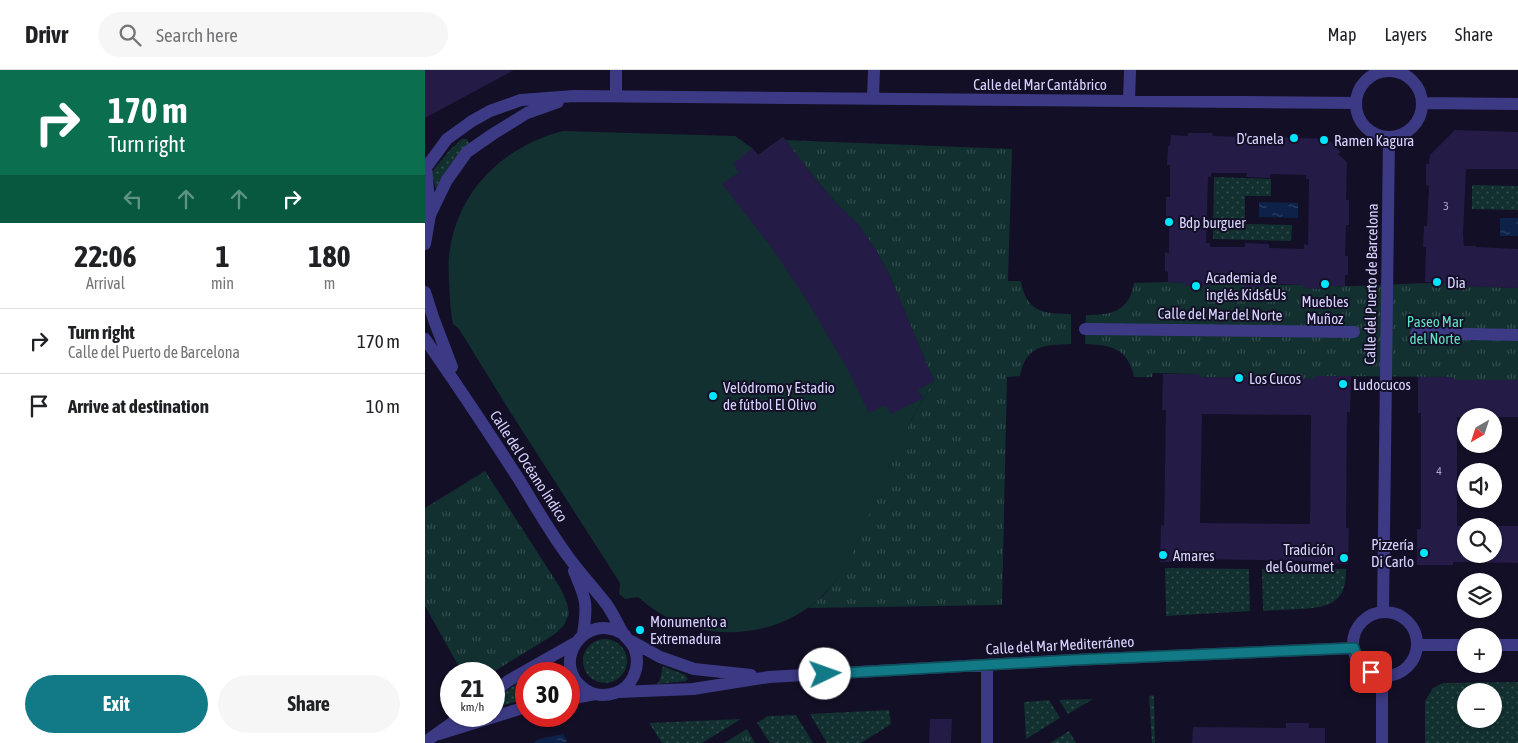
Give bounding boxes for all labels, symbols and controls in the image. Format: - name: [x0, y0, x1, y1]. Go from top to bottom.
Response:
- search box: [98, 12, 448, 57]
- text: Drivr: [25, 21, 68, 48]
- icon: search: [116, 21, 144, 49]
- text: Search here: [156, 24, 238, 46]
- text: Map: [1327, 24, 1356, 45]
- text: Layers: [1384, 24, 1427, 45]
- text: Share: [1455, 24, 1493, 45]
- street label: Calle del Mar Cantábrico: [973, 76, 1107, 93]
- icon: right: [25, 90, 90, 155]
- text: 170 m: [108, 90, 187, 130]
- place label: D'canela: [1236, 130, 1284, 147]
- text: Turn right: [108, 131, 185, 157]
- marker: D'canela: [1288, 132, 1300, 144]
- place label: Ramen Kagura: [1334, 132, 1414, 149]
- marker: Ramen Kagura: [1318, 134, 1330, 146]
- icon: left: [119, 185, 147, 213]
- icon: ahead: [172, 185, 200, 213]
- icon: ahead: [225, 185, 253, 213]
- icon: right: [278, 185, 306, 213]
- house number: 3: [1443, 199, 1449, 213]
- street label: Calle del Puerto de Barcelona: [1361, 203, 1381, 365]
- place label: Bdp burguer: [1179, 214, 1246, 231]
- marker: Bdp burguer: [1163, 216, 1175, 228]
- text: 22:06: [74, 239, 137, 273]
- text: 1: [215, 239, 230, 273]
- text: 180: [308, 239, 351, 273]
- place label: Academia de inglés Kids&Us: [1206, 269, 1286, 303]
- text: Arrival: [86, 274, 125, 292]
- text: min: [211, 274, 234, 292]
- text: m: [324, 274, 335, 292]
- place label: Dia: [1447, 274, 1466, 291]
- marker: Dia: [1431, 276, 1443, 288]
- marker: Muebles Muñoz: [1319, 278, 1331, 290]
- marker: Academia de inglés Kids&Us: [1190, 280, 1202, 292]
- place label: Muebles Muñoz: [1301, 293, 1349, 327]
- street label: Calle del Mar del Norte: [1157, 304, 1283, 324]
- park label: Paseo Mar del Norte: [1407, 313, 1464, 347]
- text: Turn right: [68, 321, 135, 343]
- icon: right: [25, 327, 53, 355]
- text: 170 m: [357, 330, 400, 352]
- text: Calle del Puerto de Barcelona: [68, 343, 240, 361]
- place label: Los Cucos: [1249, 370, 1301, 387]
- marker: Los Cucos: [1233, 372, 1245, 384]
- place label: Ludocucos: [1353, 376, 1411, 393]
- marker: Ludocucos: [1337, 378, 1349, 390]
- place label: Velódromo y Estadio de fútbol El Olivo: [723, 379, 835, 413]
- marker: Velódromo y Estadio de fútbol El Olivo: [707, 390, 719, 402]
- icon: arrive: [25, 392, 53, 420]
- text: Arrive at destination: [68, 395, 209, 417]
- text: 10 m: [366, 395, 400, 417]
- street label: Calle del Océano Índico: [487, 407, 571, 525]
- north arrow: [1457, 408, 1503, 452]
- map controls: [1457, 408, 1502, 728]
- button: sound: [1457, 463, 1502, 508]
- house number: 4: [1436, 464, 1442, 478]
- button: search: [1457, 518, 1502, 563]
- place label: Pizzería Di Carlo: [1371, 536, 1414, 570]
- place label: Tradición del Gourmet: [1265, 541, 1334, 575]
- place label: Amares: [1173, 547, 1215, 564]
- marker: Pizzería Di Carlo: [1418, 547, 1430, 559]
- marker: Amares: [1157, 549, 1169, 561]
- marker: Tradición del Gourmet: [1338, 552, 1350, 564]
- button: layers: [1457, 573, 1502, 618]
- place label: Monumento a Extremadura: [650, 613, 727, 647]
- marker: Monumento a Extremadura: [634, 624, 646, 636]
- button: +: [1457, 628, 1502, 673]
- street label: Calle del Mar Mediterráneo: [985, 633, 1135, 657]
- position arrow: [798, 647, 850, 699]
- pin: [1350, 651, 1392, 693]
- icon: arrive: [1357, 658, 1385, 686]
- speed limit sign: 30: [515, 662, 580, 727]
- text: 21: [461, 674, 484, 702]
- button: Exit: [25, 675, 208, 733]
- button: Share: [218, 675, 400, 733]
- button: −: [1457, 683, 1502, 728]
- text: km/h: [461, 700, 484, 714]

